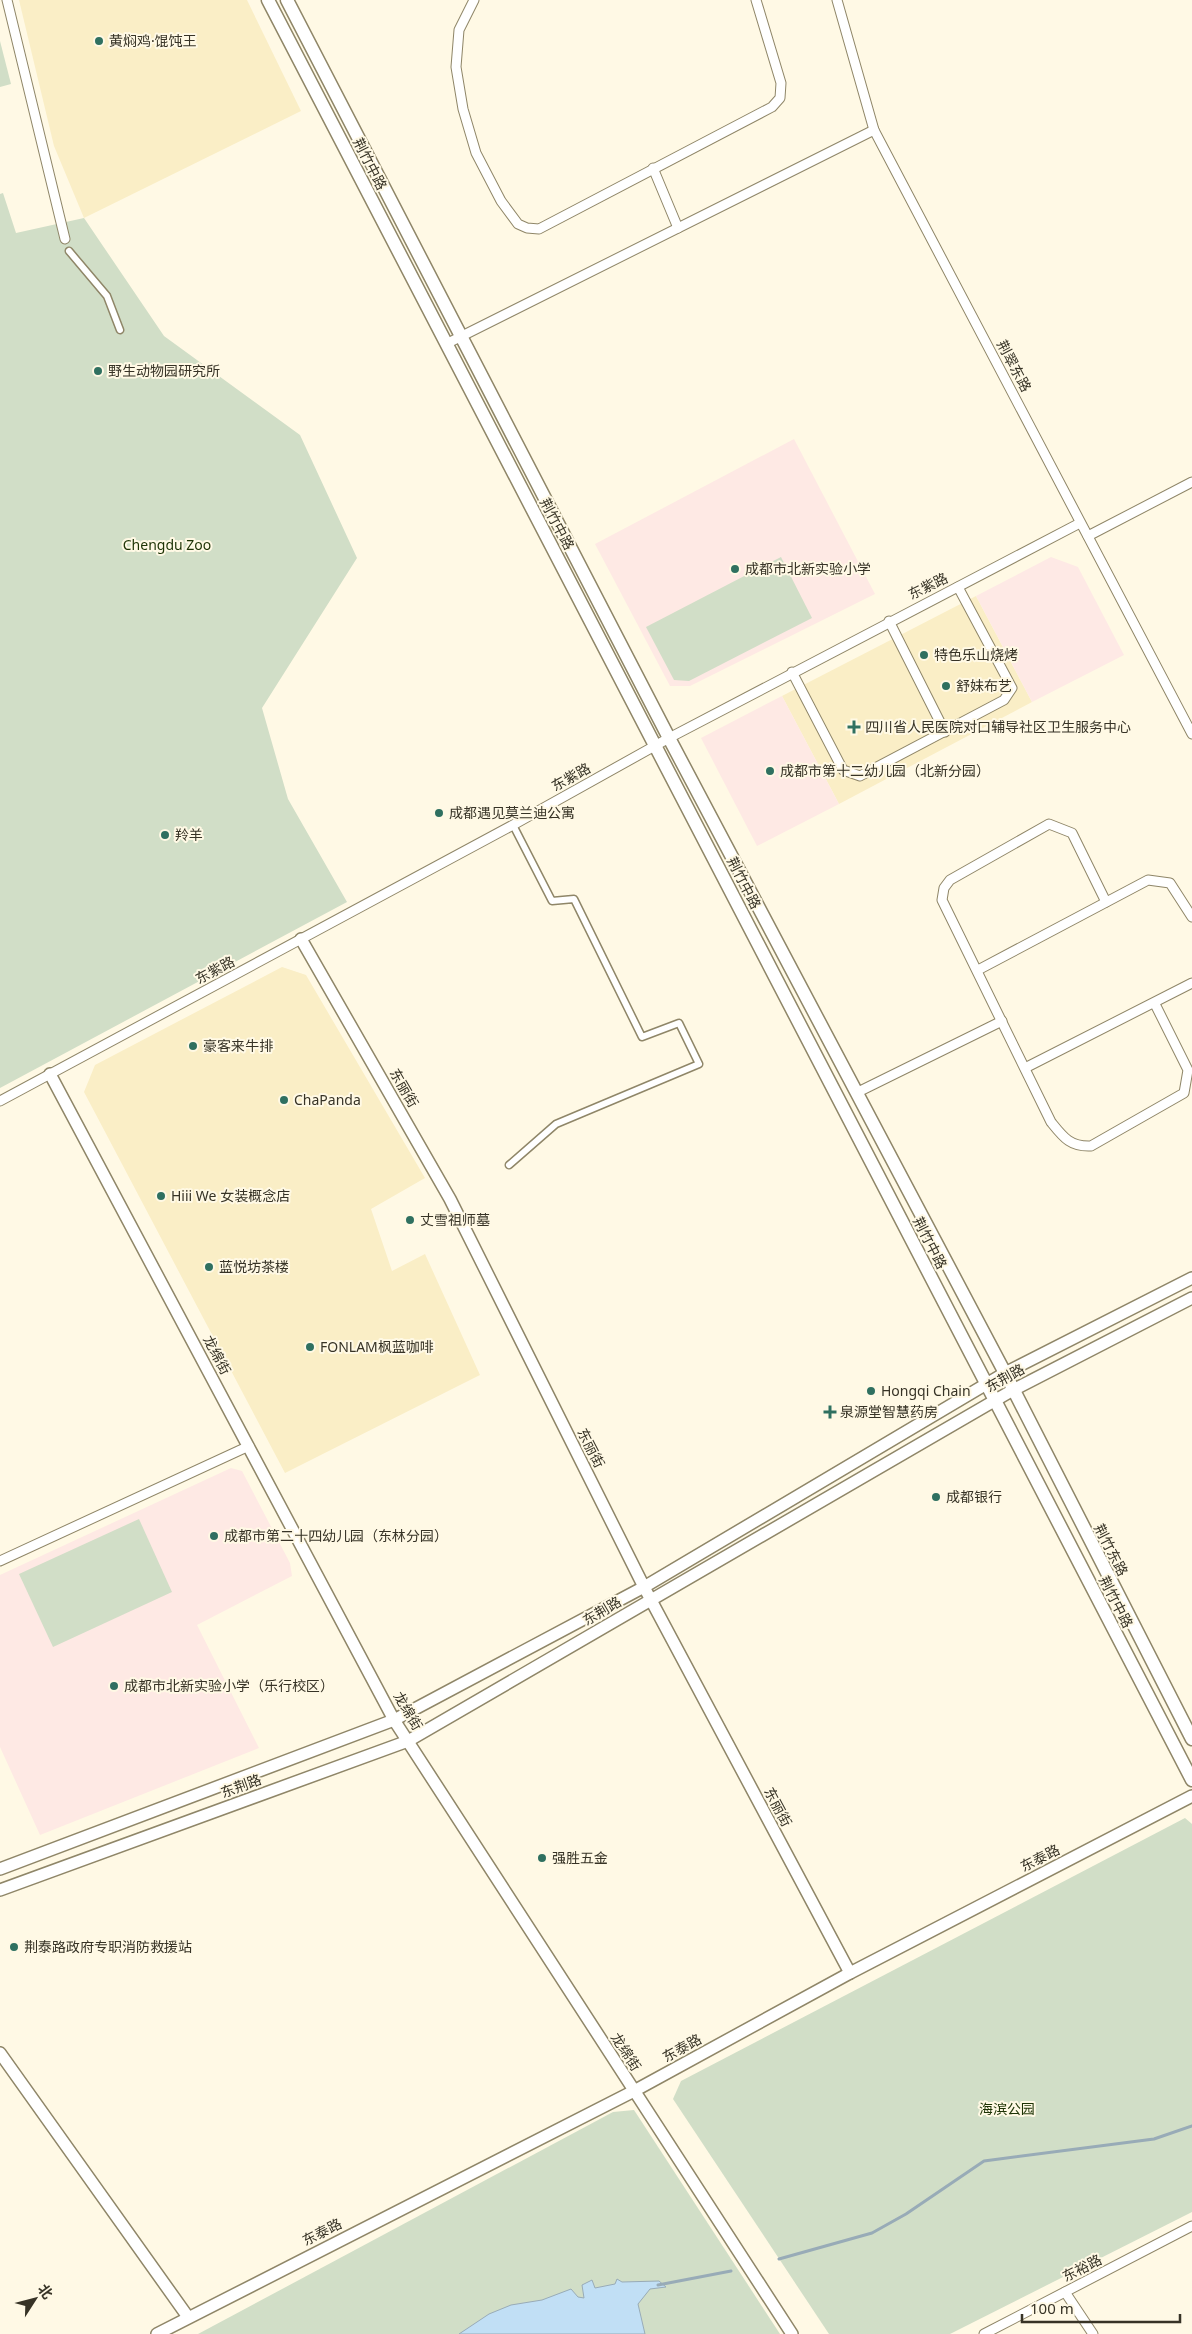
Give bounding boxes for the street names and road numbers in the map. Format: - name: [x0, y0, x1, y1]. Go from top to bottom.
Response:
- street label: 荆竹中路: [349, 135, 392, 193]
- street label: 荆翠东路: [993, 337, 1036, 395]
- street label: 荆竹中路: [536, 495, 579, 553]
- street label: 东紫路: [905, 568, 951, 603]
- street label: 东紫路: [548, 758, 594, 795]
- street label: 荆竹中路: [723, 854, 766, 912]
- street label: 东紫路: [192, 951, 238, 988]
- street label: 东丽街: [386, 1065, 423, 1111]
- street label: 荆竹中路: [909, 1214, 952, 1272]
- street label: 龙绵街: [199, 1332, 236, 1378]
- street label: 东荆路: [982, 1359, 1028, 1396]
- street label: 东丽街: [573, 1425, 609, 1471]
- street label: 荆竹东路: [1090, 1521, 1133, 1579]
- street label: 荆竹中路: [1095, 1573, 1138, 1631]
- street label: 东荆路: [579, 1592, 625, 1630]
- street label: 龙绵街: [389, 1688, 427, 1734]
- street label: 东荆路: [218, 1769, 264, 1802]
- street label: 东丽街: [760, 1784, 797, 1830]
- street label: 东泰路: [1017, 1840, 1063, 1876]
- street label: 龙绵街: [607, 2029, 646, 2075]
- street label: 东泰路: [659, 2029, 705, 2066]
- street label: 东泰路: [299, 2214, 345, 2250]
- street label: 东裕路: [1059, 2250, 1105, 2286]

